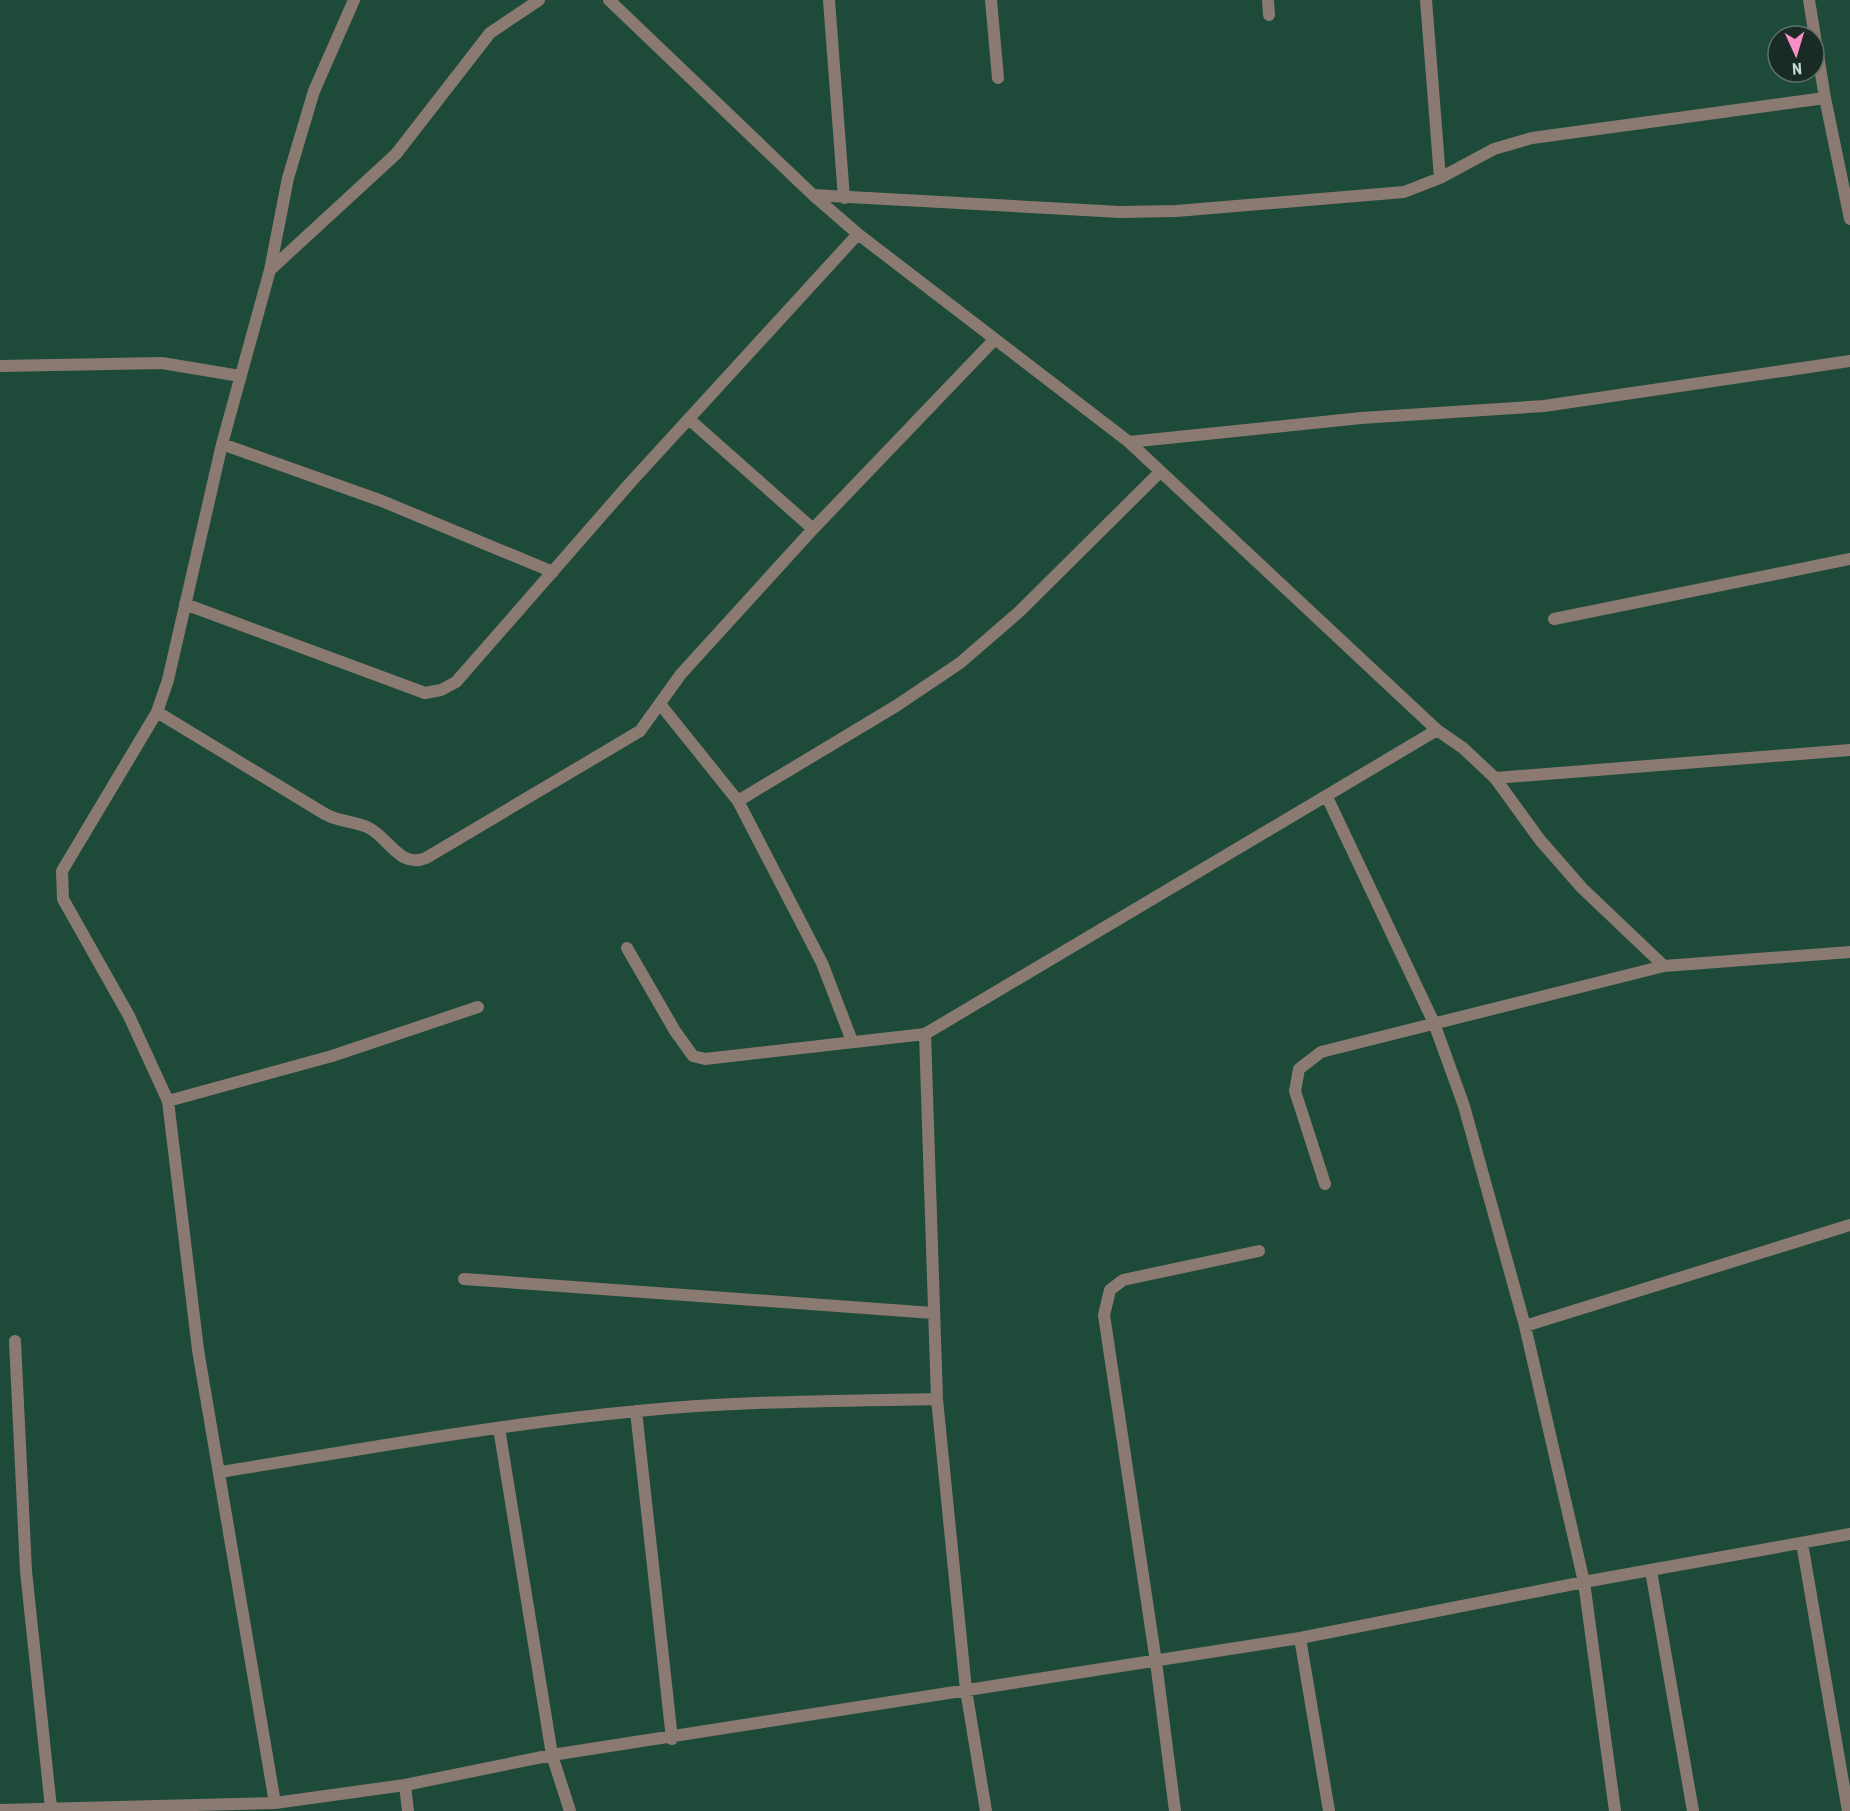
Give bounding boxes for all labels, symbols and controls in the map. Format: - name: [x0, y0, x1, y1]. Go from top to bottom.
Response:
- north arrow: [1766, 24, 1826, 84]
- text: N: [1791, 59, 1803, 78]

